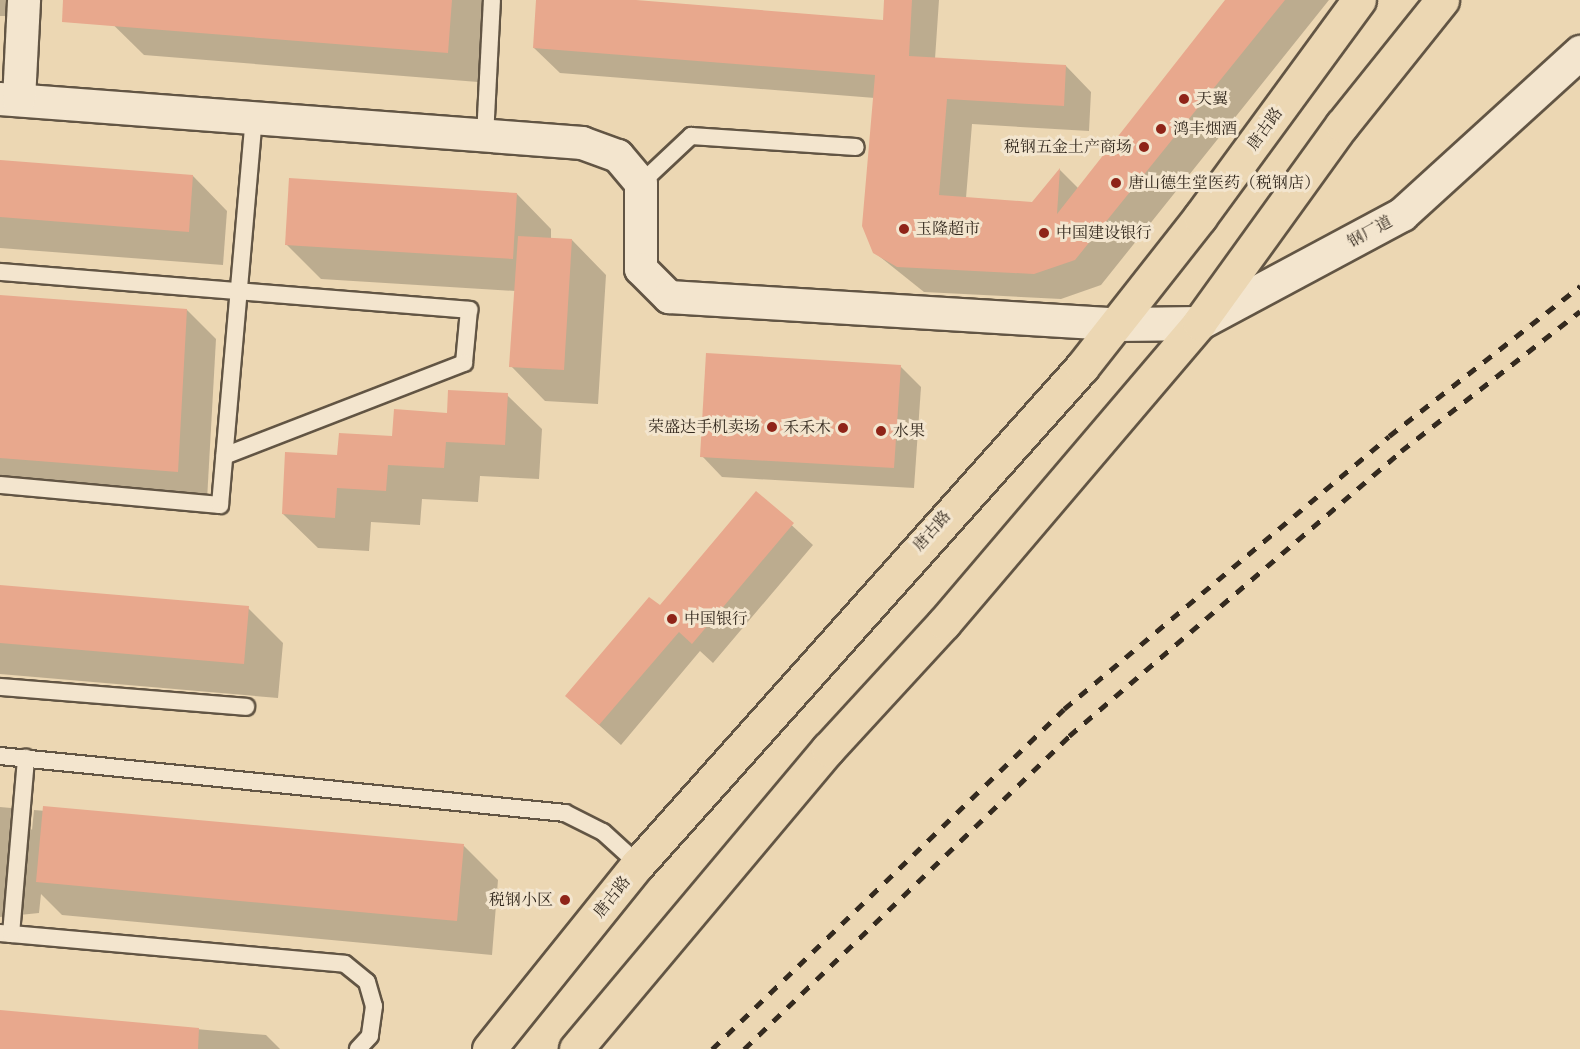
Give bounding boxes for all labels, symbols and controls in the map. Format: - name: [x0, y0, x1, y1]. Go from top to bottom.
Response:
- place label: 天翼: [1196, 89, 1228, 109]
- marker: 天翼: [1177, 92, 1191, 106]
- street label: 唐古路: [1243, 104, 1287, 154]
- place label: 鸿丰烟酒: [1173, 119, 1237, 139]
- marker: 鸿丰烟酒: [1154, 122, 1168, 136]
- place label: 税钢五金土产商场: [1004, 137, 1132, 157]
- marker: 税钢五金土产商场: [1137, 140, 1151, 154]
- place label: 唐山德生堂医药（税钢店）: [1128, 173, 1320, 193]
- marker: 唐山德生堂医药（税钢店）: [1109, 176, 1123, 190]
- street label: 钢厂道: [1344, 212, 1396, 252]
- place label: 玉隆超市: [916, 219, 980, 239]
- marker: 玉隆超市: [897, 222, 911, 236]
- place label: 中国建设银行: [1056, 223, 1152, 243]
- marker: 中国建设银行: [1037, 226, 1051, 240]
- place label: 荣盛达手机卖场: [648, 417, 760, 437]
- place label: 禾禾木: [783, 418, 831, 438]
- marker: 荣盛达手机卖场: [765, 420, 779, 434]
- marker: 禾禾木: [836, 421, 850, 435]
- place label: 水果: [893, 421, 925, 441]
- marker: 水果: [874, 424, 888, 438]
- street label: 唐古路: [909, 507, 955, 555]
- place label: 中国银行: [684, 609, 748, 629]
- marker: 中国银行: [665, 612, 679, 626]
- street label: 唐古路: [589, 872, 635, 922]
- place label: 税钢小区: [489, 890, 553, 910]
- marker: 税钢小区: [558, 893, 572, 907]

